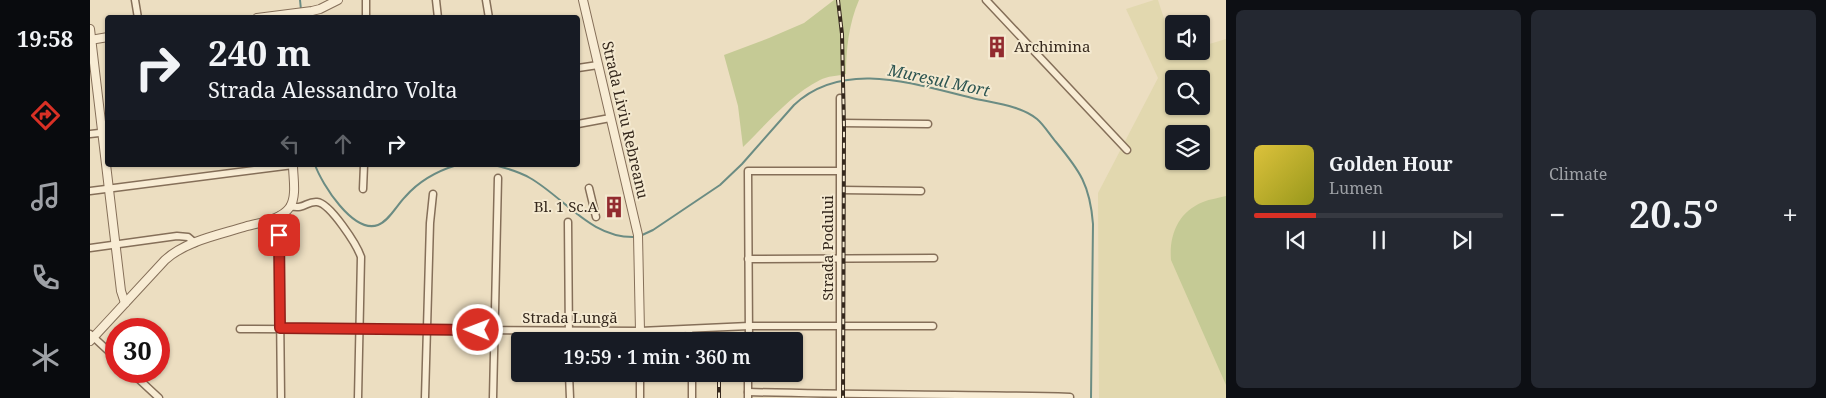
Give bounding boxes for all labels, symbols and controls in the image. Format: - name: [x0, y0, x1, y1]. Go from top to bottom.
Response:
- map controls: [1165, 15, 1210, 170]
- button: sound: [1165, 15, 1210, 60]
- text: 19:58: [17, 23, 73, 53]
- text: 240 m: [208, 29, 311, 76]
- building icon: Archimina: [984, 34, 1010, 60]
- icon: right: [125, 35, 190, 100]
- place label: Archimina: [1014, 36, 1090, 56]
- street label: Strada Liviu Rebreanu: [598, 39, 654, 201]
- water label: Mureșul Mort: [885, 58, 992, 102]
- button: search: [1165, 70, 1210, 115]
- text: Strada Alessandro Volta: [208, 74, 458, 104]
- icon: directions: [28, 98, 63, 133]
- button: layers: [1165, 125, 1210, 170]
- icon: left: [276, 130, 304, 158]
- icon: ahead: [329, 130, 357, 158]
- icon: right: [382, 130, 410, 158]
- text: Golden Hour: [1329, 151, 1453, 177]
- text: Climate: [1549, 163, 1607, 185]
- text: Lumen: [1329, 177, 1383, 199]
- icon: music: [28, 179, 63, 214]
- text: 20.5°: [1629, 187, 1719, 239]
- building icon: Bl. 1 Sc.A: [601, 194, 627, 220]
- street label: Strada Podului: [817, 195, 837, 301]
- text: −: [1549, 195, 1565, 233]
- text: +: [1782, 195, 1798, 233]
- place label: Bl. 1 Sc.A: [534, 196, 598, 216]
- pin: [258, 214, 300, 256]
- icon: arrive: [265, 221, 293, 249]
- icon: previous: [1282, 226, 1310, 254]
- icon: pause: [1365, 226, 1393, 254]
- icon: next: [1448, 226, 1476, 254]
- icon: phone: [28, 260, 63, 295]
- position arrow: [451, 303, 503, 355]
- street label: Strada Lungă: [522, 307, 618, 327]
- speed limit sign: 30: [105, 318, 170, 383]
- icon: climate: [28, 340, 63, 375]
- text: 19:59 · 1 min · 360 m: [563, 344, 751, 370]

